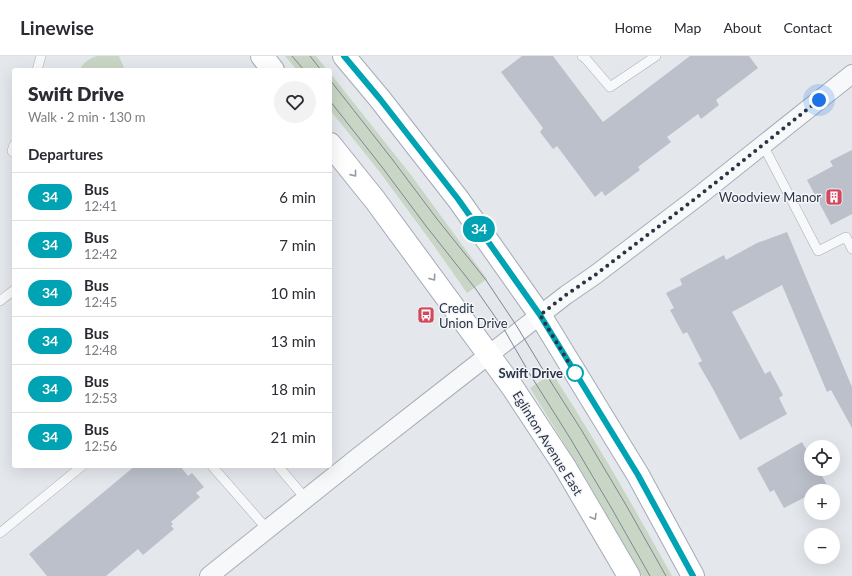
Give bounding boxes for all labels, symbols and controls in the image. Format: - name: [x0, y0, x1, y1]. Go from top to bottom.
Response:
- text: Linewise: [20, 16, 94, 39]
- text: Home: [614, 19, 652, 36]
- text: Map: [674, 19, 701, 36]
- text: About: [723, 19, 761, 36]
- text: Contact: [783, 19, 832, 36]
- button: heart: [274, 81, 316, 123]
- text: Swift Drive: [28, 82, 124, 105]
- your location: [809, 90, 829, 110]
- text: Walk · 2 min · 130 m: [28, 109, 146, 125]
- text: Departures: [28, 145, 103, 163]
- one-way arrow: [350, 170, 357, 177]
- text: Bus: [84, 180, 109, 198]
- building icon: Woodview Manor: [824, 187, 844, 207]
- text: 34: [42, 188, 58, 205]
- text: 6 min: [279, 188, 316, 206]
- place label: Woodview Manor: [719, 189, 821, 205]
- text: 12:41: [84, 198, 117, 214]
- line badge: 34: [461, 216, 497, 242]
- text: 34: [471, 220, 487, 237]
- text: Bus: [84, 228, 109, 246]
- text: 34: [42, 236, 58, 253]
- text: 7 min: [279, 236, 316, 254]
- text: 12:42: [84, 246, 117, 262]
- one-way arrow: [428, 274, 435, 281]
- text: Bus: [84, 276, 109, 294]
- text: 34: [42, 284, 58, 301]
- text: 10 min: [270, 284, 316, 302]
- text: 12:45: [84, 294, 117, 310]
- place label: Credit Union Drive: [439, 300, 508, 331]
- bus stop icon: Credit Union Drive: [416, 305, 436, 325]
- text: Bus: [84, 324, 109, 342]
- text: 34: [42, 332, 58, 349]
- text: 13 min: [270, 332, 316, 350]
- text: 12:48: [84, 342, 117, 358]
- marker: Swift Drive: [566, 364, 584, 382]
- place label: Swift Drive: [498, 365, 563, 381]
- text: Bus: [84, 372, 109, 390]
- text: 34: [42, 380, 58, 397]
- text: 18 min: [270, 380, 316, 398]
- street label: Eglinton Avenue East: [509, 388, 587, 498]
- text: 12:53: [84, 390, 117, 406]
- text: Bus: [84, 420, 109, 438]
- text: 34: [42, 428, 58, 445]
- text: 21 min: [270, 428, 316, 446]
- text: 12:56: [84, 438, 117, 454]
- map controls: [804, 440, 840, 564]
- button: locate: [804, 440, 840, 476]
- button: +: [804, 484, 840, 520]
- one-way arrow: [590, 513, 597, 520]
- button: −: [804, 528, 840, 564]

